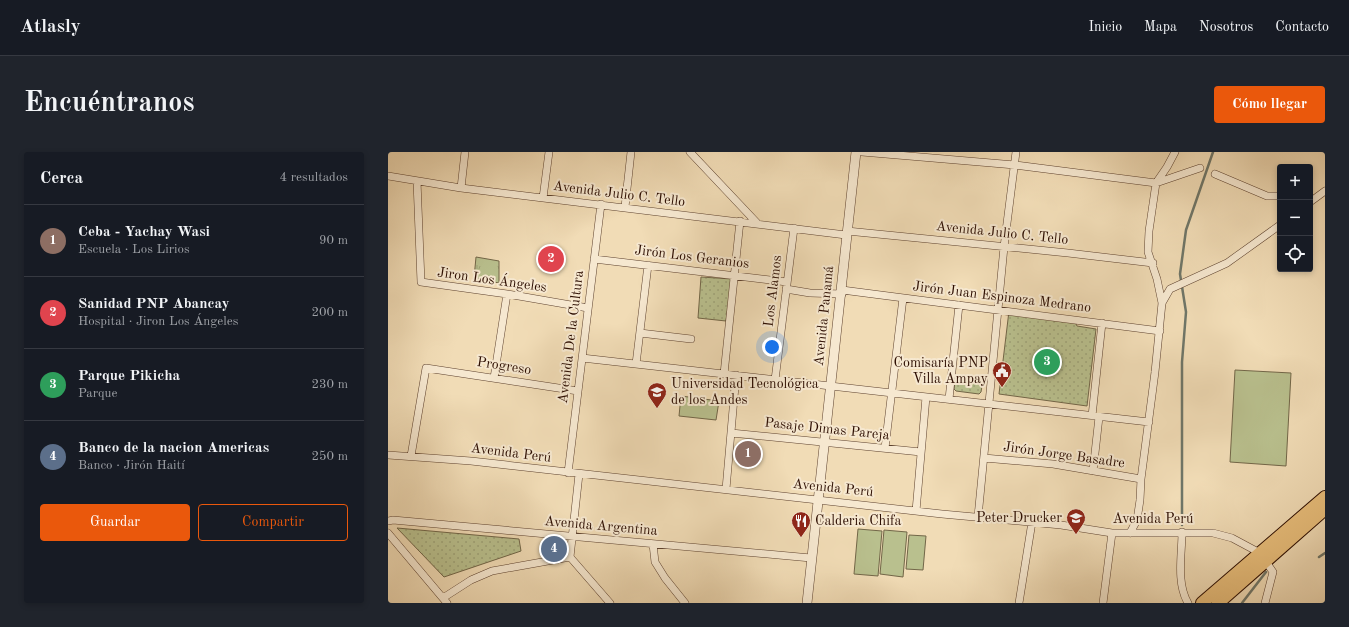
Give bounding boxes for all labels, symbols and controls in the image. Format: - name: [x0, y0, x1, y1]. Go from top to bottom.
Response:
- text: Atlasly: [20, 18, 81, 37]
- text: Inicio: [1088, 20, 1122, 34]
- text: Mapa: [1144, 20, 1177, 34]
- text: Nosotros: [1199, 20, 1253, 34]
- text: Contacto: [1275, 20, 1329, 34]
- button: Cómo llegar: [1214, 86, 1325, 123]
- text: Encuéntranos: [24, 90, 194, 118]
- map controls: [1277, 164, 1313, 272]
- button: +: [1277, 164, 1313, 200]
- text: Cerca: [40, 170, 83, 187]
- text: 4 resultados: [280, 171, 348, 184]
- street label: Avenida Julio C. Tello: [552, 179, 686, 209]
- button: −: [1277, 200, 1313, 236]
- street label: Avenida Julio C. Tello: [935, 219, 1069, 247]
- text: Ceba - Yachay Wasi: [78, 225, 210, 240]
- text: 1: [49, 234, 57, 247]
- text: 90 m: [319, 234, 348, 247]
- button: locate: [1277, 236, 1313, 272]
- text: Escuela · Los Lirios: [78, 243, 190, 256]
- street label: Jirón Los Geranios: [634, 243, 750, 271]
- pin: 2: [538, 244, 564, 274]
- street label: Los Alamos: [762, 254, 784, 328]
- street label: Jiron Los Ángeles: [436, 262, 548, 295]
- street label: Avenida Panamá: [812, 265, 836, 367]
- street label: Avenida De la Cultura: [556, 270, 586, 404]
- street label: Jirón Juan Espinoza Medrano: [912, 279, 1092, 315]
- text: Sanidad PNP Abancay: [78, 297, 230, 312]
- text: 2: [49, 306, 57, 319]
- text: 200 m: [311, 306, 348, 319]
- text: Hospital · Jiron Los Ángeles: [78, 315, 238, 328]
- your location: [762, 337, 782, 357]
- pin: 3: [1034, 347, 1060, 377]
- street label: Progreso: [476, 355, 532, 377]
- place label: Comisaría PNP Villa Ampay: [894, 356, 989, 386]
- public building icon: Comisaría PNP Villa Ampay: [991, 360, 1013, 388]
- text: Parque Pikicha: [78, 369, 180, 384]
- place label: Universidad Tecnológica de los Andes: [671, 377, 819, 407]
- text: 3: [49, 378, 57, 391]
- text: 230 m: [311, 378, 348, 391]
- school or university icon: Universidad Tecnológica de los Andes: [646, 381, 668, 409]
- text: Parque: [78, 387, 117, 400]
- street label: Pasaje Dimas Pareja: [764, 415, 890, 443]
- pin: 1: [735, 439, 761, 469]
- street label: Jirón Jorge Basadre: [1002, 440, 1126, 470]
- text: Banco de la nacion Americas: [78, 441, 269, 456]
- street label: Avenida Perú: [470, 441, 553, 465]
- text: 4: [49, 450, 57, 463]
- text: 250 m: [311, 450, 348, 463]
- text: Banco · Jirón Haití: [78, 459, 185, 472]
- street label: Avenida Perú: [792, 477, 874, 499]
- button: Guardar: [40, 504, 190, 541]
- button: Compartir: [198, 504, 348, 541]
- school or university icon: Peter Drucker: [1065, 507, 1087, 535]
- restaurant icon: Calderia Chifa: [790, 510, 812, 538]
- place label: Peter Drucker: [976, 511, 1062, 525]
- street label: Avenida Perú: [1113, 512, 1194, 526]
- street label: Avenida Argentina: [544, 514, 658, 538]
- place label: Calderia Chifa: [815, 514, 902, 528]
- pin: 4: [541, 534, 567, 564]

